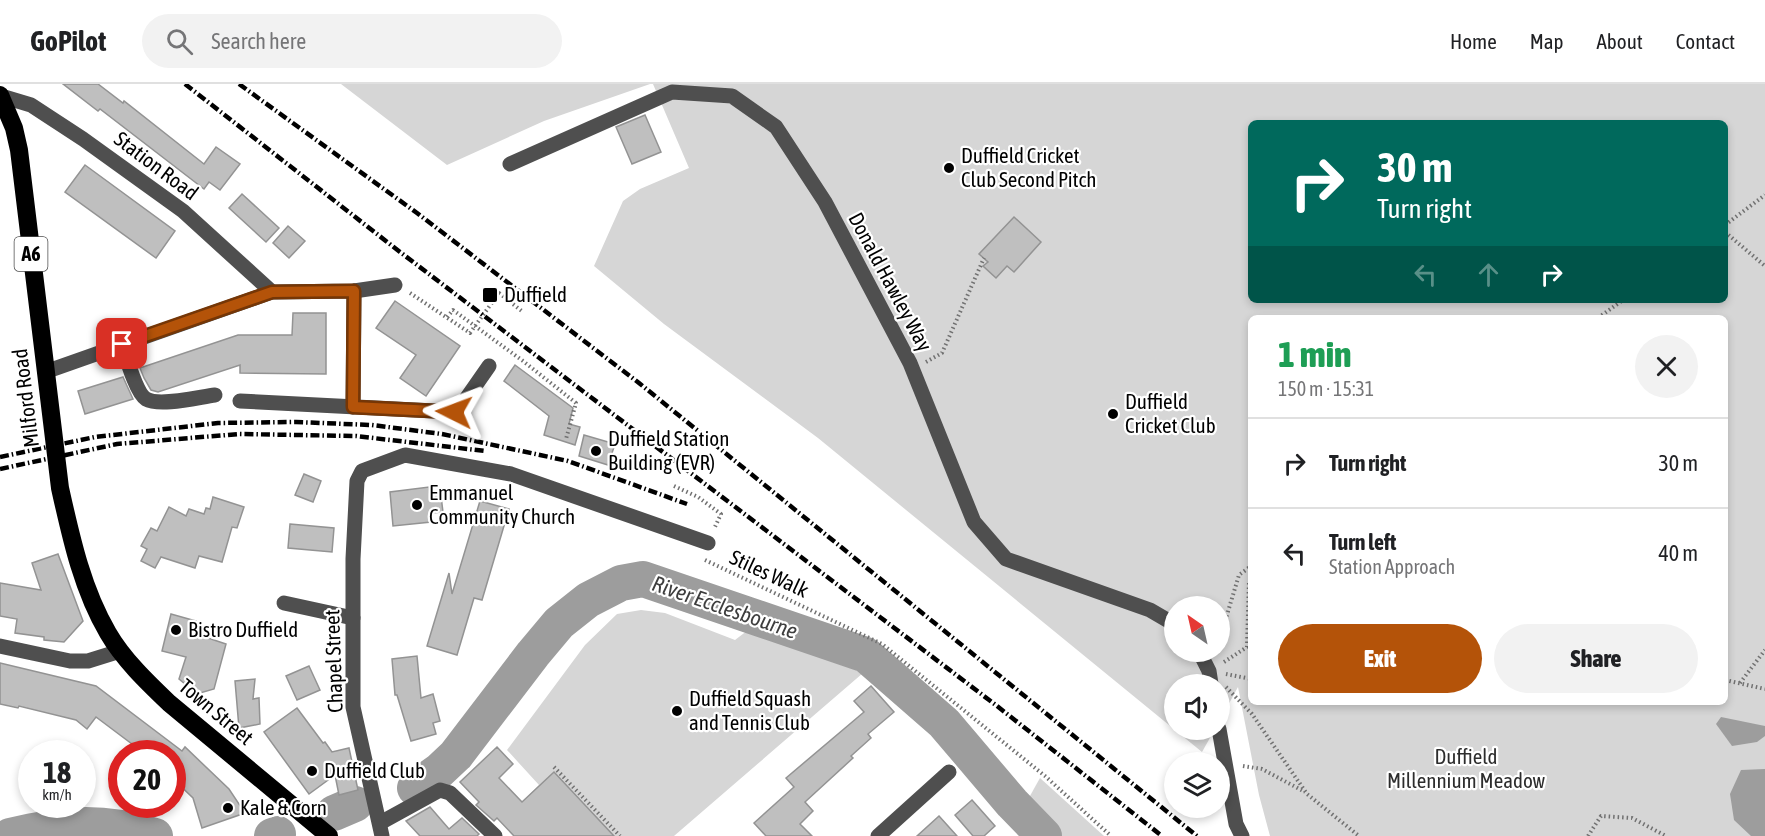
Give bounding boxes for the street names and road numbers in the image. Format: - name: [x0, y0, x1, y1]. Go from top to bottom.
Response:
- street label: Station Road: [110, 126, 203, 204]
- street label: Donald Hawley Way: [844, 208, 938, 355]
- road number: A6: [15, 237, 48, 271]
- street label: Milford Road: [7, 347, 43, 449]
- street label: Stiles Walk: [726, 544, 813, 602]
- street label: Chapel Street: [319, 609, 347, 713]
- street label: Town Street: [175, 673, 259, 749]

